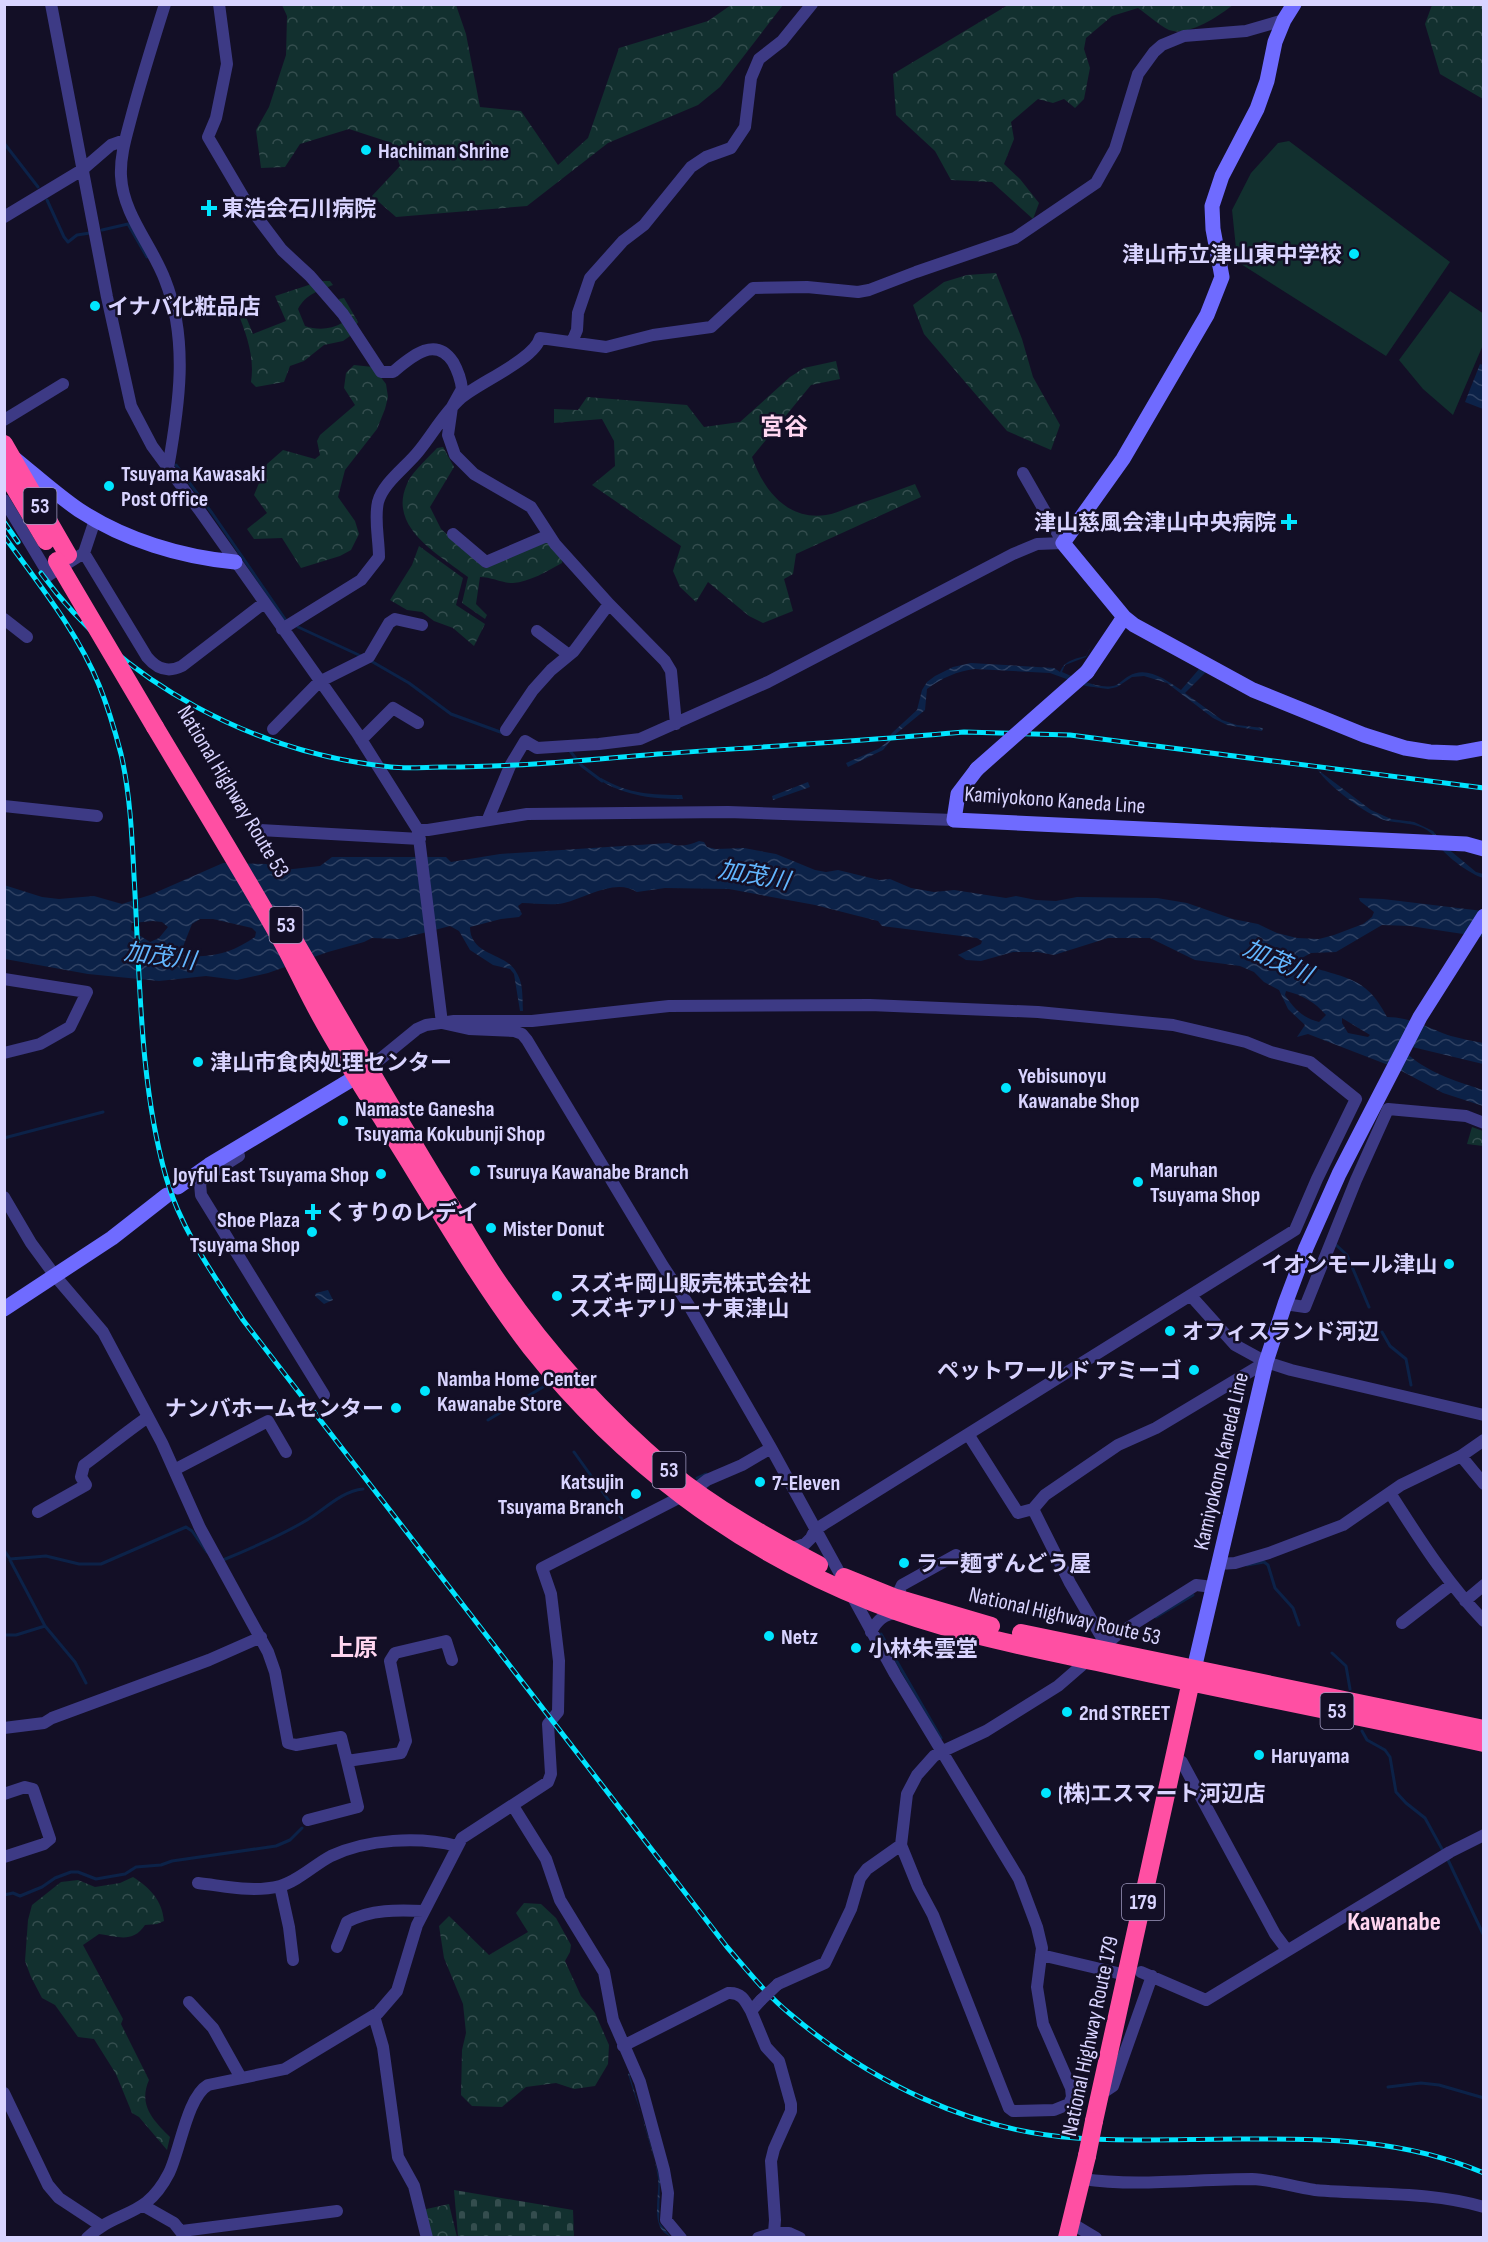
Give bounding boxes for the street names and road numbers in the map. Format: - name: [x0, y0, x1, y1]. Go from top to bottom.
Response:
- road number: 53: [24, 488, 57, 524]
- street label: National Highway Route 53: [171, 701, 295, 883]
- street label: Kamiyokono Kaneda Line: [963, 781, 1146, 820]
- road number: 53: [270, 907, 302, 943]
- street label: Kamiyokono Kaneda Line: [1188, 1370, 1255, 1553]
- road number: 53: [652, 1452, 686, 1488]
- street label: National Highway Route 53: [966, 1581, 1163, 1652]
- road number: 53: [1320, 1693, 1354, 1729]
- road number: 179: [1122, 1884, 1164, 1920]
- street label: National Highway Route 179: [1056, 1934, 1125, 2139]

